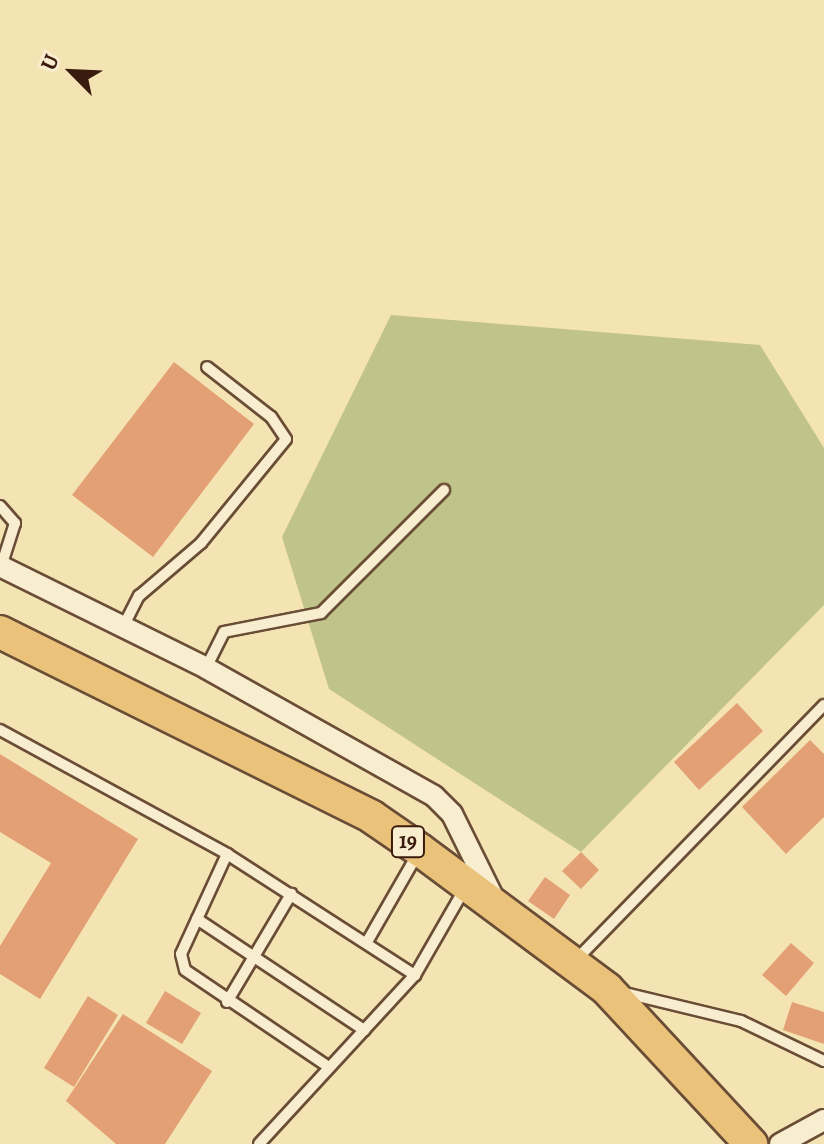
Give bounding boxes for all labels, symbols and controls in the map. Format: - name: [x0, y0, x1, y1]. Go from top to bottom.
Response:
- north arrow: [32, 32, 112, 112]
- text: U: [33, 50, 67, 75]
- road number: 19: [390, 824, 426, 860]

